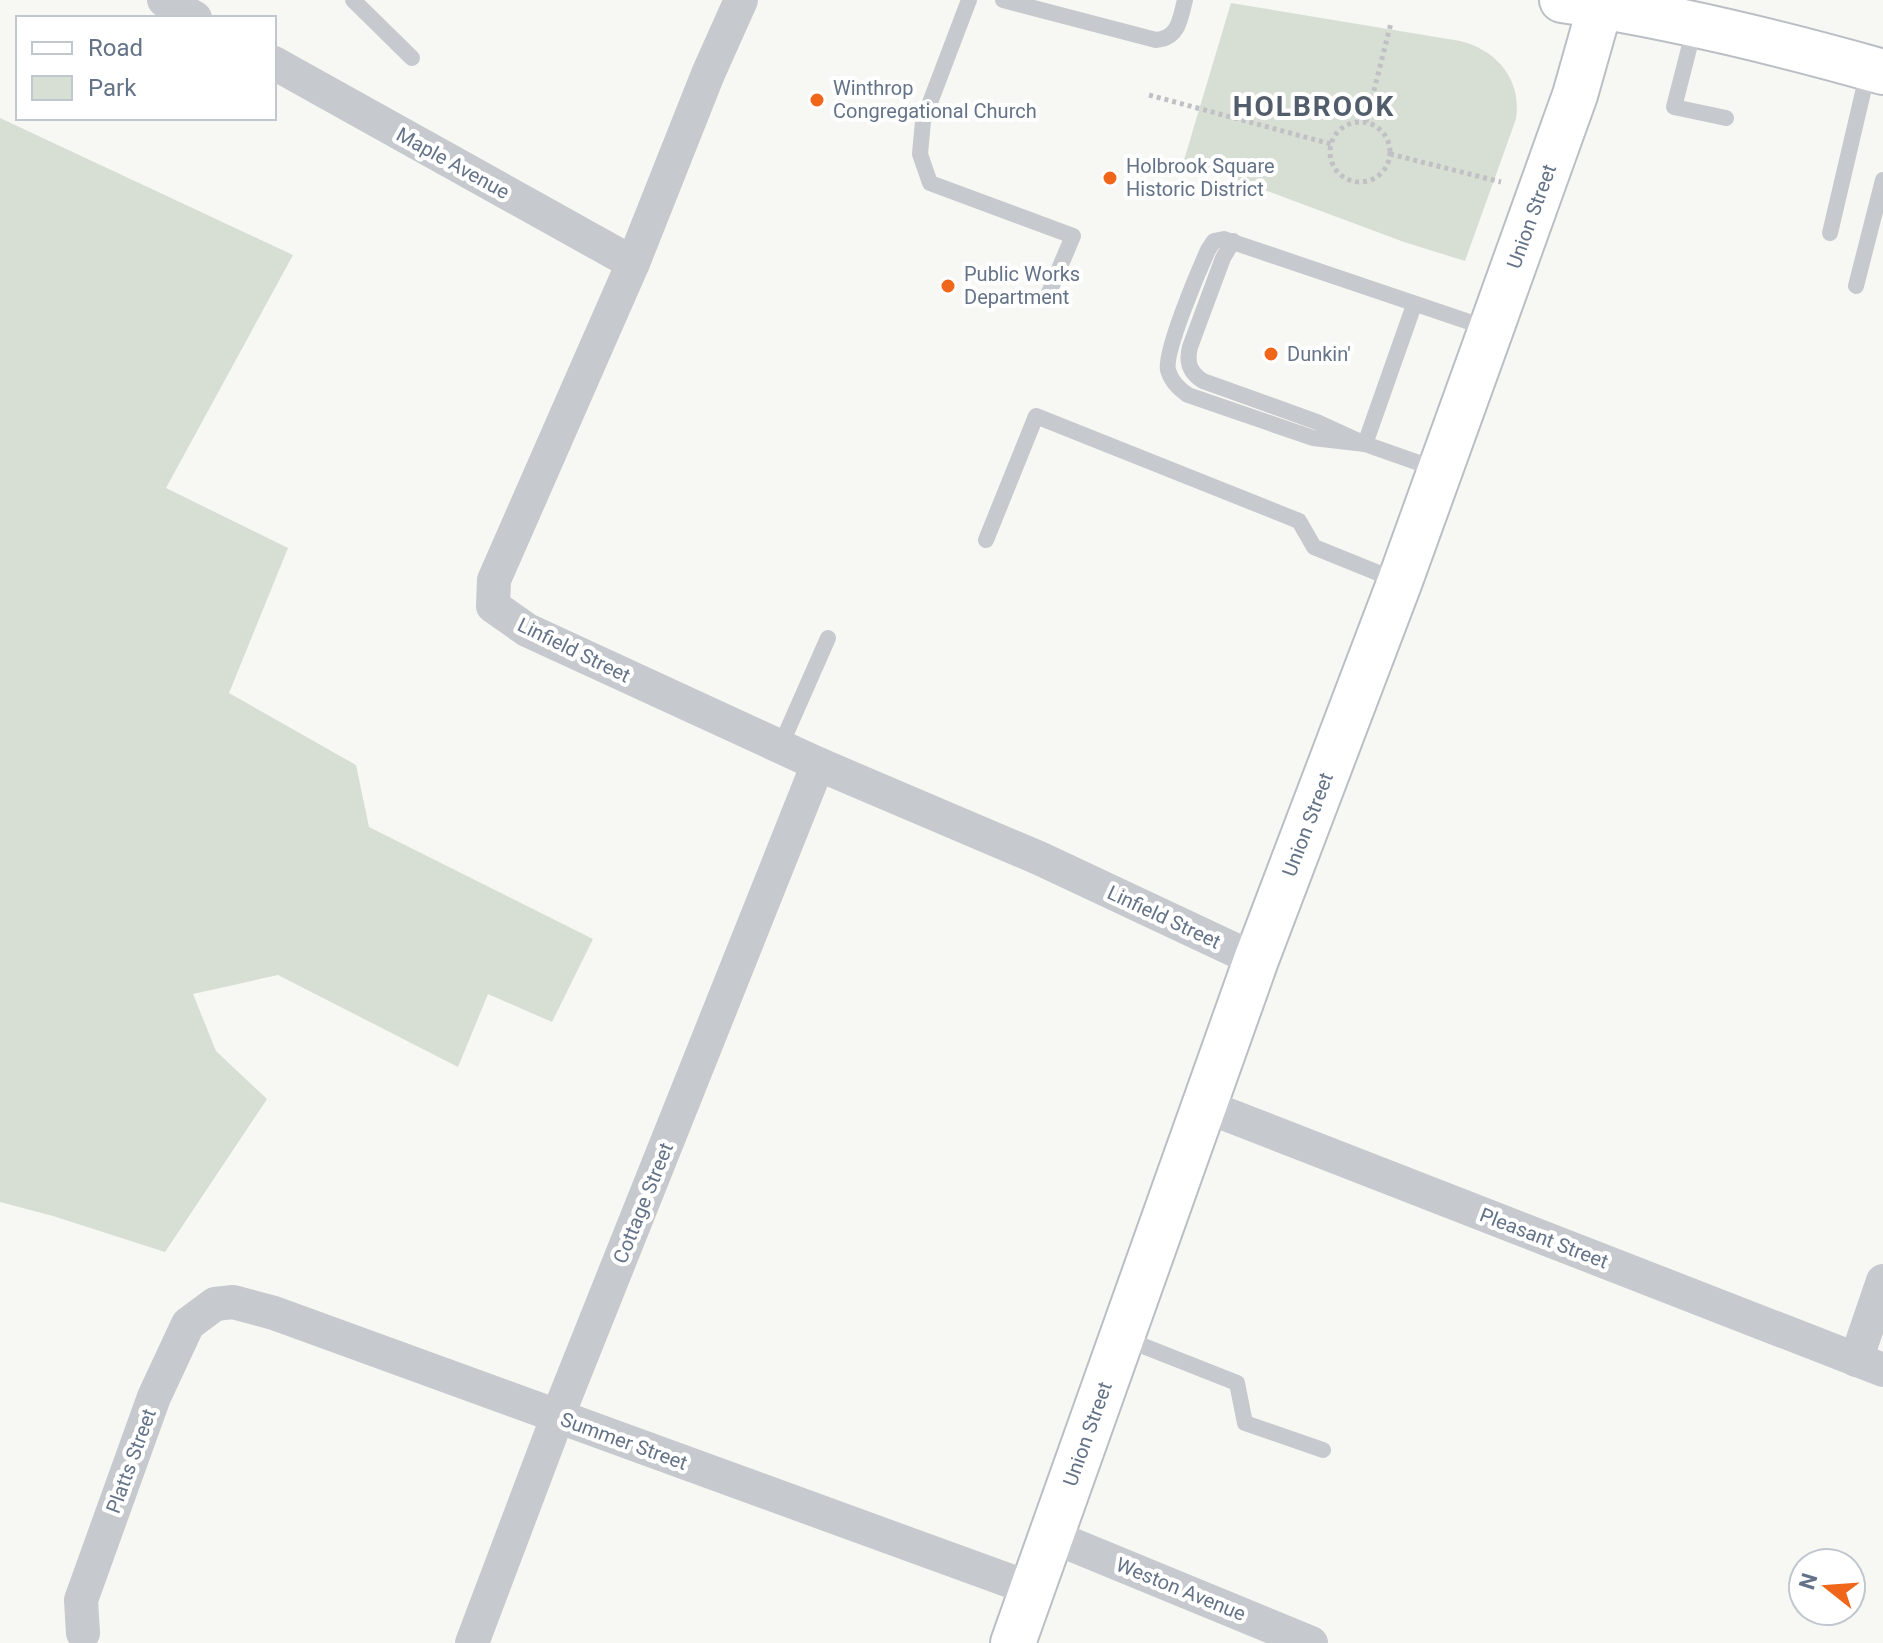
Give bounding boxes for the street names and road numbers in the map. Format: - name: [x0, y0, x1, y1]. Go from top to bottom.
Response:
- street label: Maple Avenue: [392, 122, 514, 204]
- street label: Union Street: [1502, 161, 1561, 272]
- street label: Linfield Street: [514, 612, 634, 688]
- street label: Union Street: [1277, 769, 1338, 880]
- street label: Linfield Street: [1104, 880, 1224, 954]
- street label: Cottage Street: [608, 1139, 678, 1267]
- street label: Pleasant Street: [1476, 1203, 1612, 1273]
- street label: Union Street: [1058, 1378, 1117, 1489]
- street label: Platts Street: [101, 1405, 161, 1517]
- street label: Summer Street: [557, 1407, 691, 1475]
- street label: Weston Avenue: [1113, 1552, 1249, 1626]

